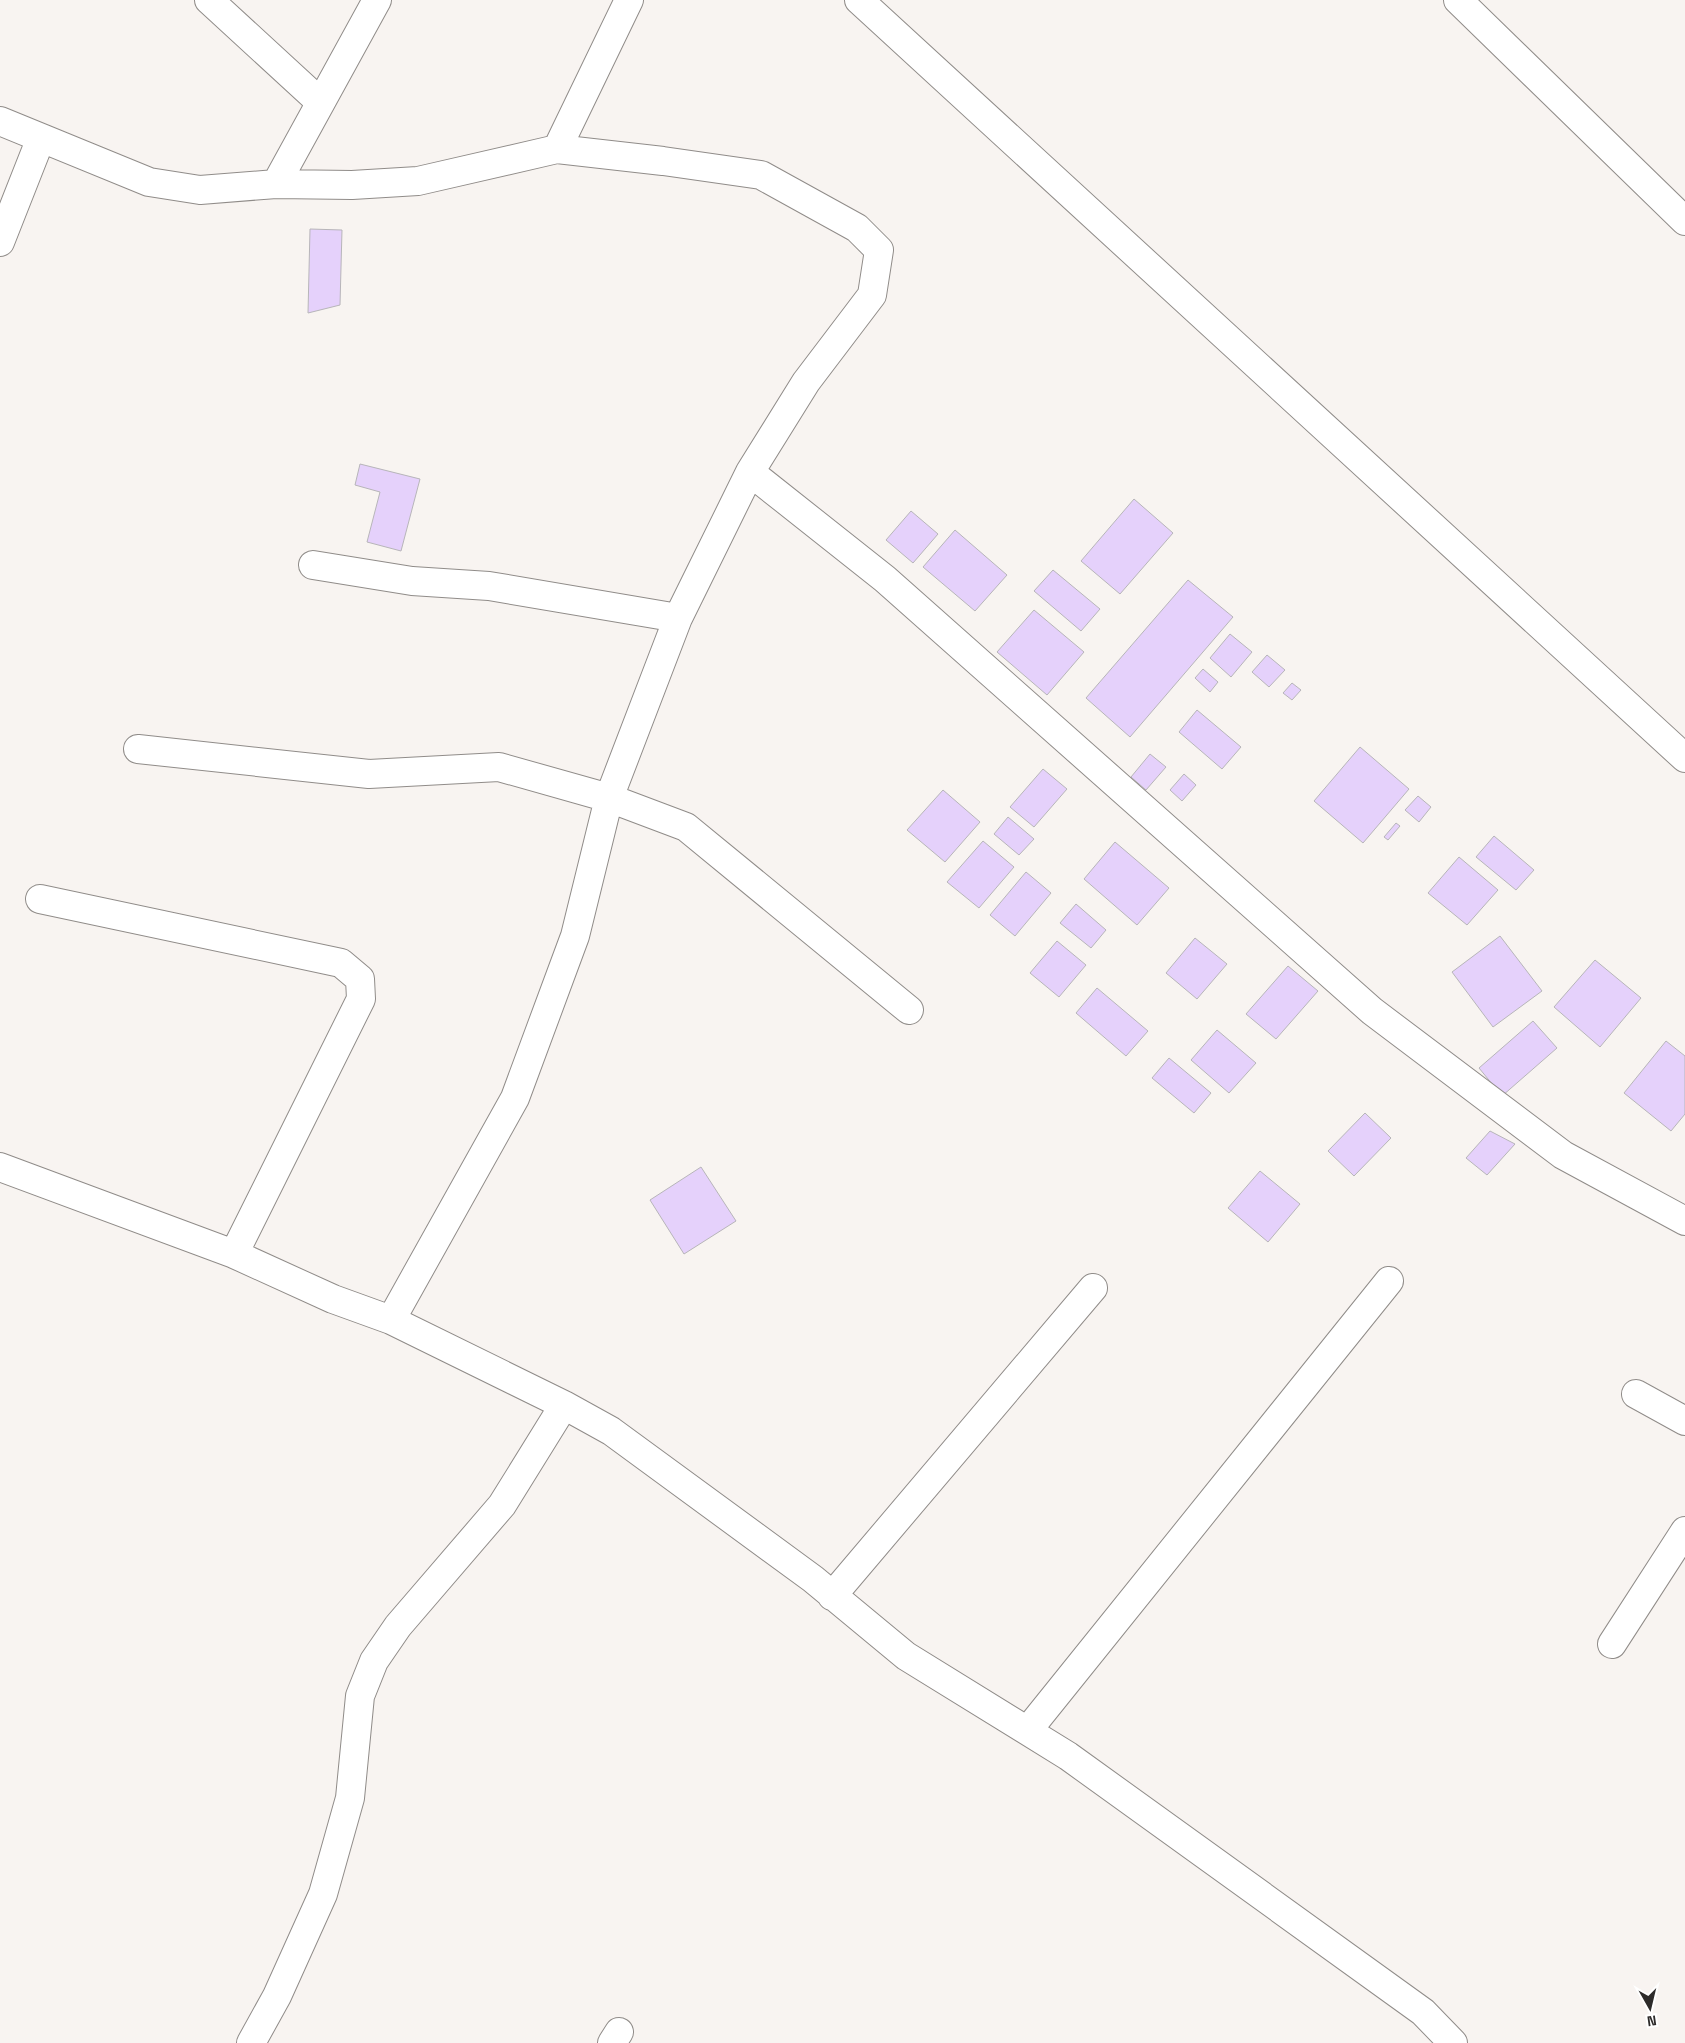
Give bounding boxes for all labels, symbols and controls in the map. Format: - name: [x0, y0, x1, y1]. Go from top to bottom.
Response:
- north arrow: [1625, 1983, 1675, 2033]
- text: N: [1646, 2011, 1658, 2030]

